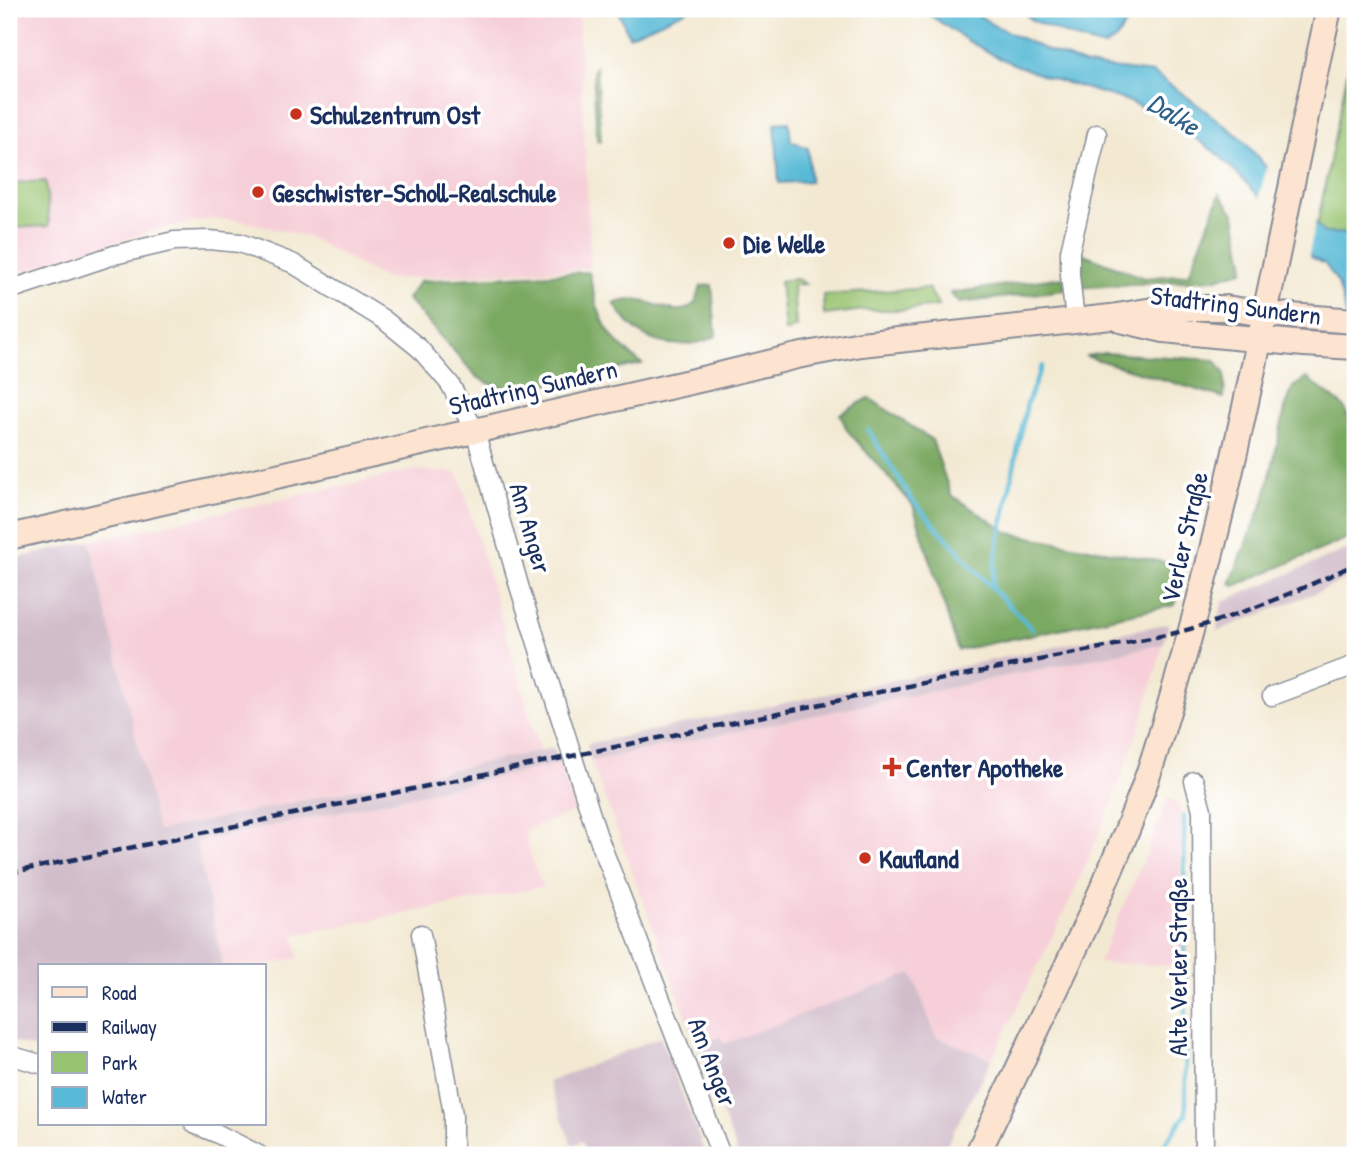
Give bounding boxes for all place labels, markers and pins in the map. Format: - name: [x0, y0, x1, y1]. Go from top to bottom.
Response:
- place label: Schulzentrum Ost: [310, 97, 481, 132]
- marker: Schulzentrum Ost: [288, 106, 304, 122]
- place label: Geschwister-Scholl-Realschule: [272, 175, 557, 210]
- marker: Geschwister-Scholl-Realschule: [250, 184, 266, 200]
- place label: Die Welle: [743, 226, 826, 261]
- marker: Die Welle: [721, 235, 737, 251]
- place label: Center Apotheke: [906, 750, 1064, 786]
- marker: Center Apotheke: [884, 759, 900, 775]
- place label: Kaufland: [879, 841, 959, 876]
- marker: Kaufland: [857, 850, 873, 866]

